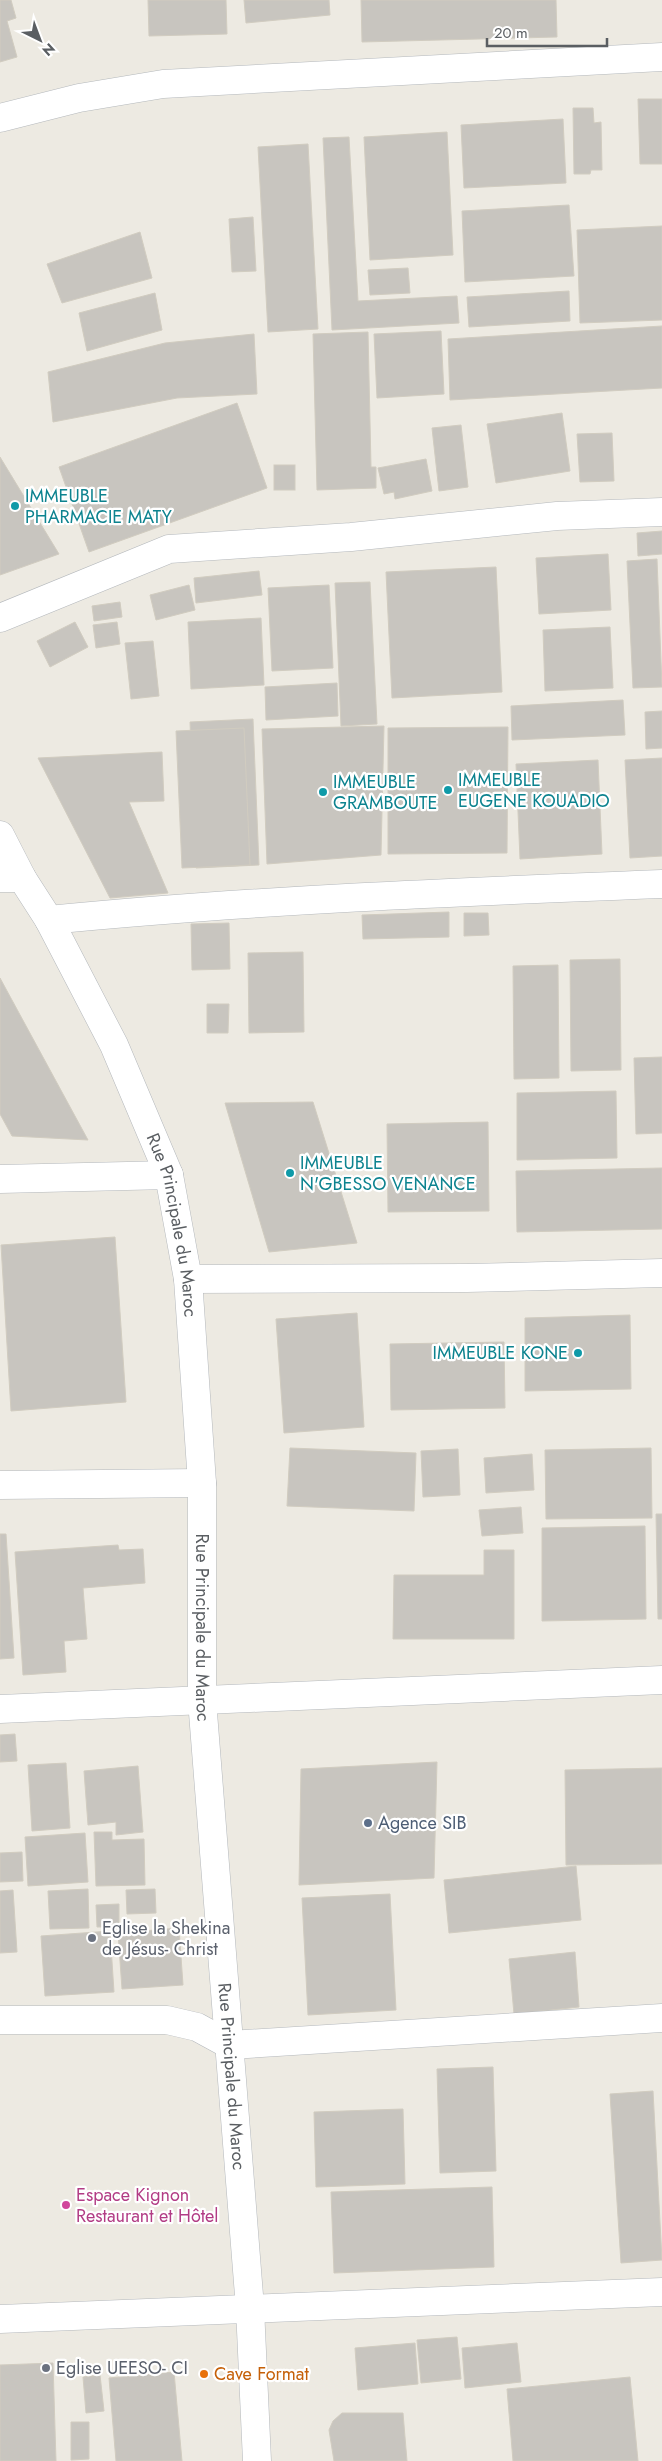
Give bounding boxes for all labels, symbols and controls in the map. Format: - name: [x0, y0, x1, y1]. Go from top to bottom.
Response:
- north arrow: [15, 15, 65, 65]
- scale bar: [487, 15, 607, 47]
- text: 20 m: [494, 22, 528, 44]
- text: N: [38, 39, 60, 61]
- place label: IMMEUBLE PHARMACIE MATY: [25, 483, 173, 530]
- marker: IMMEUBLE PHARMACIE MATY: [9, 500, 21, 512]
- place label: IMMEUBLE EUGENE KOUADIO: [458, 767, 610, 814]
- place label: IMMEUBLE GRAMBOUTE: [333, 769, 437, 816]
- marker: IMMEUBLE EUGENE KOUADIO: [442, 784, 454, 796]
- marker: IMMEUBLE GRAMBOUTE: [317, 786, 329, 798]
- street label: Rue Principale du Maroc: [140, 1129, 204, 1318]
- place label: IMMEUBLE N'GBESSO VENANCE: [300, 1150, 476, 1197]
- marker: IMMEUBLE N'GBESSO VENANCE: [284, 1167, 296, 1179]
- place label: IMMEUBLE KONE: [432, 1340, 568, 1366]
- marker: IMMEUBLE KONE: [572, 1347, 584, 1359]
- street label: Rue Principale du Maroc: [189, 1534, 217, 1722]
- place label: Agence SIB: [378, 1810, 466, 1836]
- marker: Agence SIB: [362, 1817, 374, 1829]
- place label: Eglise la Shekina de Jésus- Christ: [102, 1915, 230, 1962]
- marker: Eglise la Shekina de Jésus- Christ: [86, 1932, 98, 1944]
- street label: Rue Principale du Maroc: [211, 1982, 252, 2171]
- place label: Espace Kignon Restaurant et Hôtel: [76, 2182, 218, 2229]
- marker: Espace Kignon Restaurant et Hôtel: [60, 2199, 72, 2211]
- place label: Eglise UEESO- CI: [56, 2355, 188, 2381]
- place label: Cave Format: [214, 2361, 309, 2387]
- marker: Eglise UEESO- CI: [40, 2362, 52, 2374]
- marker: Cave Format: [198, 2368, 210, 2380]

